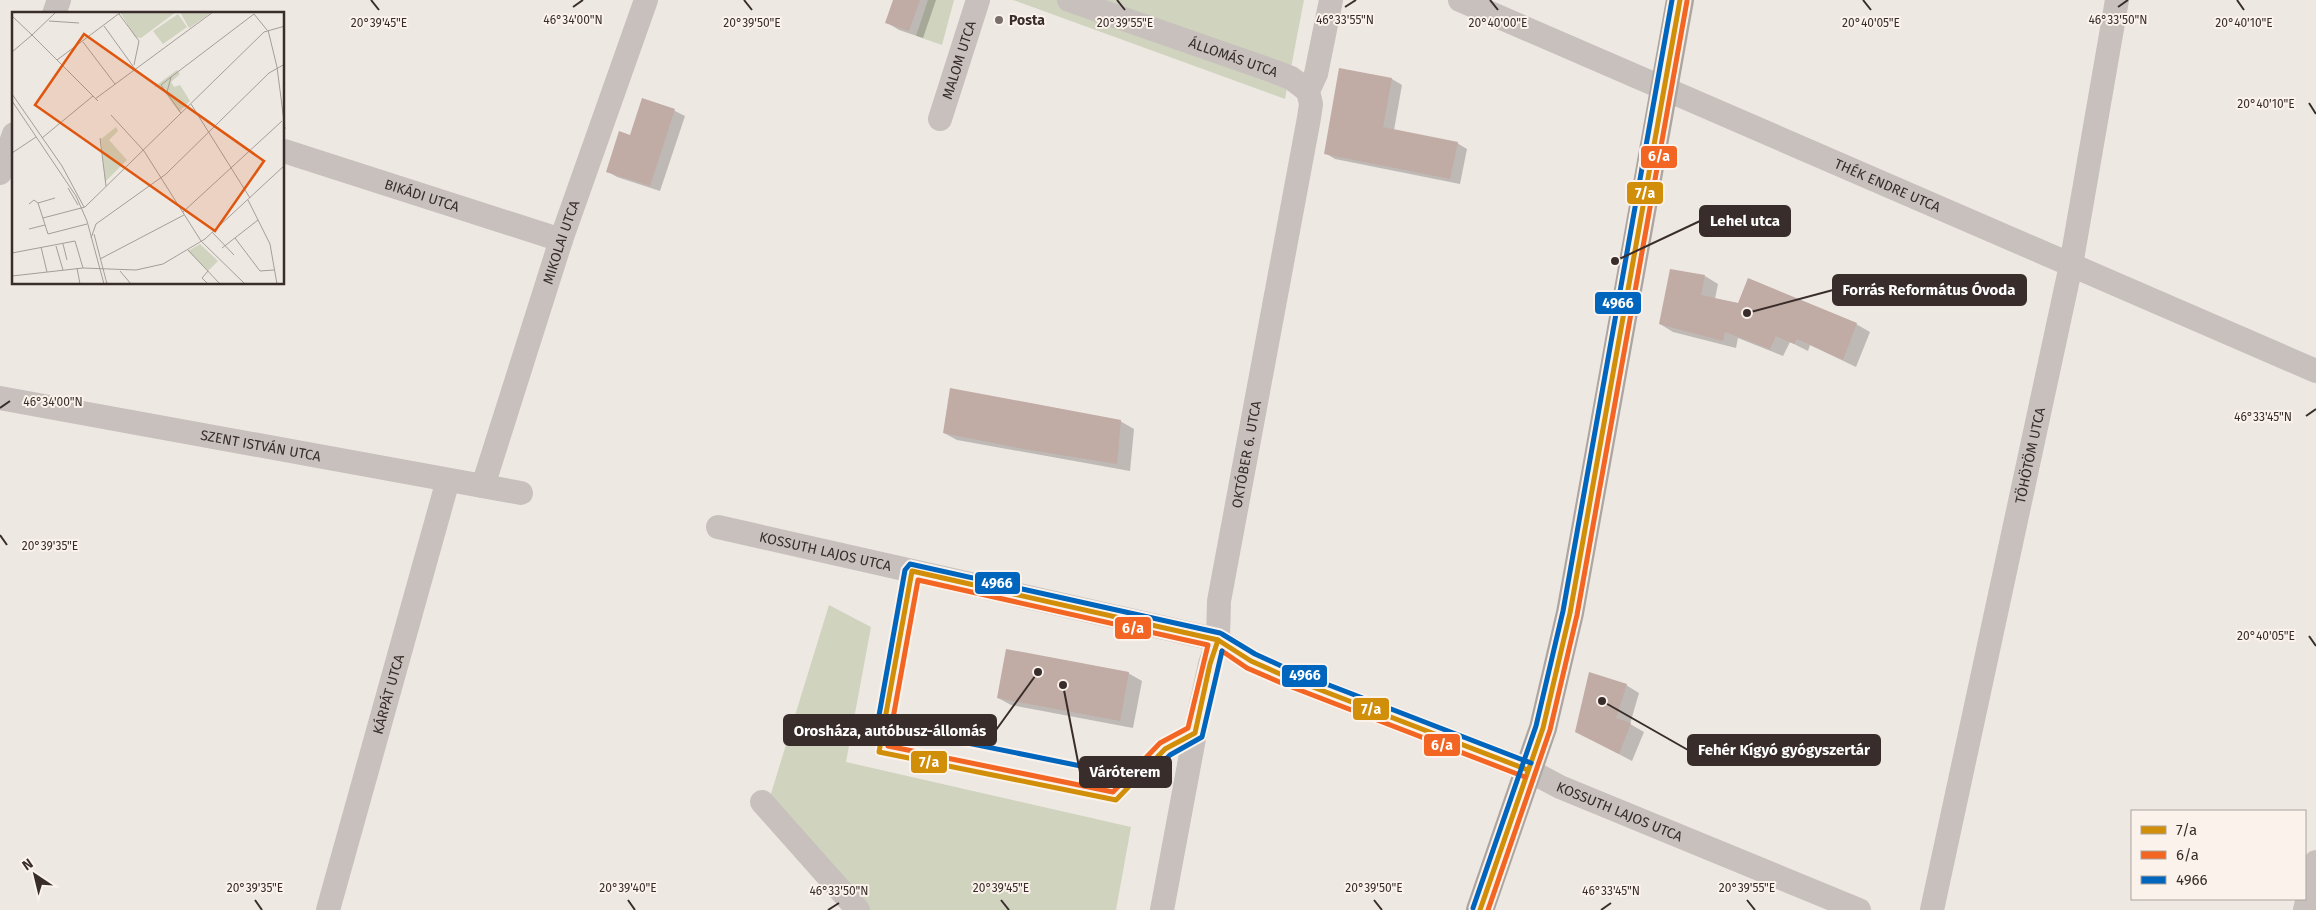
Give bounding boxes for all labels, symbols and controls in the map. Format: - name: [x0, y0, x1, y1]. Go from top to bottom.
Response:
- inset map: [12, 12, 285, 285]
- place label: Posta: [1009, 12, 1045, 29]
- text: 46°34'00"N: [543, 13, 603, 27]
- text: 46°33'55"N: [1316, 13, 1374, 27]
- text: 46°33'50"N: [2088, 13, 2148, 27]
- marker: Posta: [993, 14, 1005, 26]
- text: 20°39'45"E: [351, 16, 407, 30]
- text: 20°39'50"E: [723, 16, 781, 30]
- text: 20°39'55"E: [1097, 16, 1153, 30]
- text: 20°40'00"E: [1469, 16, 1527, 30]
- text: 20°40'05"E: [1842, 16, 1900, 30]
- text: 20°40'10"E: [2215, 16, 2273, 30]
- street label: MALOM UTCA: [939, 19, 980, 101]
- street label: ÁLLOMÁS UTCA: [1186, 33, 1280, 81]
- text: 20°40'10"E: [2237, 97, 2295, 111]
- line badge: 6/a: [1640, 145, 1678, 169]
- text: 6/a: [1648, 148, 1670, 165]
- street label: THÉK ENDRE UTCA: [1832, 155, 1943, 216]
- street label: BIKÁDI UTCA: [382, 176, 462, 216]
- line badge: 7/a: [1626, 181, 1664, 205]
- text: 7/a: [1635, 185, 1655, 202]
- street label: MIKOLAI UTCA: [540, 198, 583, 286]
- callout: Lehel utca: [1700, 206, 1790, 236]
- text: Lehel utca: [1710, 212, 1780, 230]
- callout: Forrás Református Óvoda: [1833, 275, 2026, 305]
- text: Forrás Református Óvoda: [1842, 281, 2016, 299]
- line badge: 4966: [1594, 291, 1642, 315]
- text: 4966: [1602, 295, 1634, 312]
- text: 46°34'00"N: [23, 395, 83, 409]
- street label: OKTÓBER 6. UTCA: [1228, 399, 1265, 510]
- street label: TÖHÖTÖM UTCA: [2012, 406, 2049, 505]
- text: 46°33'45"N: [2234, 410, 2292, 424]
- street label: SZENT ISTVÁN UTCA: [199, 427, 322, 465]
- street label: KOSSUTH LAJOS UTCA: [758, 529, 893, 575]
- text: 20°39'35"E: [22, 539, 78, 553]
- line badge: 4966: [974, 571, 1021, 595]
- text: 4966: [981, 575, 1013, 592]
- line badge: 6/a: [1114, 616, 1152, 640]
- text: 6/a: [1122, 620, 1144, 637]
- text: 20°40'05"E: [2237, 629, 2295, 643]
- street label: KÁRPÁT UTCA: [369, 652, 408, 736]
- line badge: 4966: [1281, 664, 1328, 688]
- text: 4966: [1289, 667, 1321, 684]
- line badge: 7/a: [1352, 697, 1390, 721]
- text: 7/a: [1361, 701, 1381, 718]
- callout: Orosháza, autóbusz-állomás: [784, 715, 996, 745]
- text: Orosháza, autóbusz-állomás: [794, 722, 986, 740]
- line badge: 6/a: [1423, 733, 1461, 757]
- callout: Fehér Kígyó gyógyszertár: [1688, 735, 1880, 765]
- text: 6/a: [1431, 737, 1453, 754]
- text: Fehér Kígyó gyógyszertár: [1698, 741, 1871, 759]
- line badge: 7/a: [910, 750, 948, 774]
- text: 7/a: [919, 754, 939, 771]
- callout: Váróterem: [1080, 757, 1171, 787]
- text: Váróterem: [1089, 763, 1160, 781]
- street label: KOSSUTH LAJOS UTCA: [1554, 778, 1685, 845]
- legend: [2131, 810, 2306, 900]
- text: 7/a: [2176, 821, 2197, 839]
- text: 6/a: [2176, 846, 2199, 864]
- north arrow: [10, 850, 60, 900]
- text: N: [19, 855, 37, 874]
- text: 4966: [2176, 871, 2208, 889]
- text: 20°39'35"E: [227, 881, 283, 895]
- text: 20°39'40"E: [599, 881, 657, 895]
- text: 20°39'45"E: [973, 881, 1029, 895]
- text: 20°39'50"E: [1345, 881, 1403, 895]
- text: 20°39'55"E: [1719, 881, 1775, 895]
- text: 46°33'50"N: [809, 884, 869, 898]
- text: 46°33'45"N: [1582, 884, 1640, 898]

